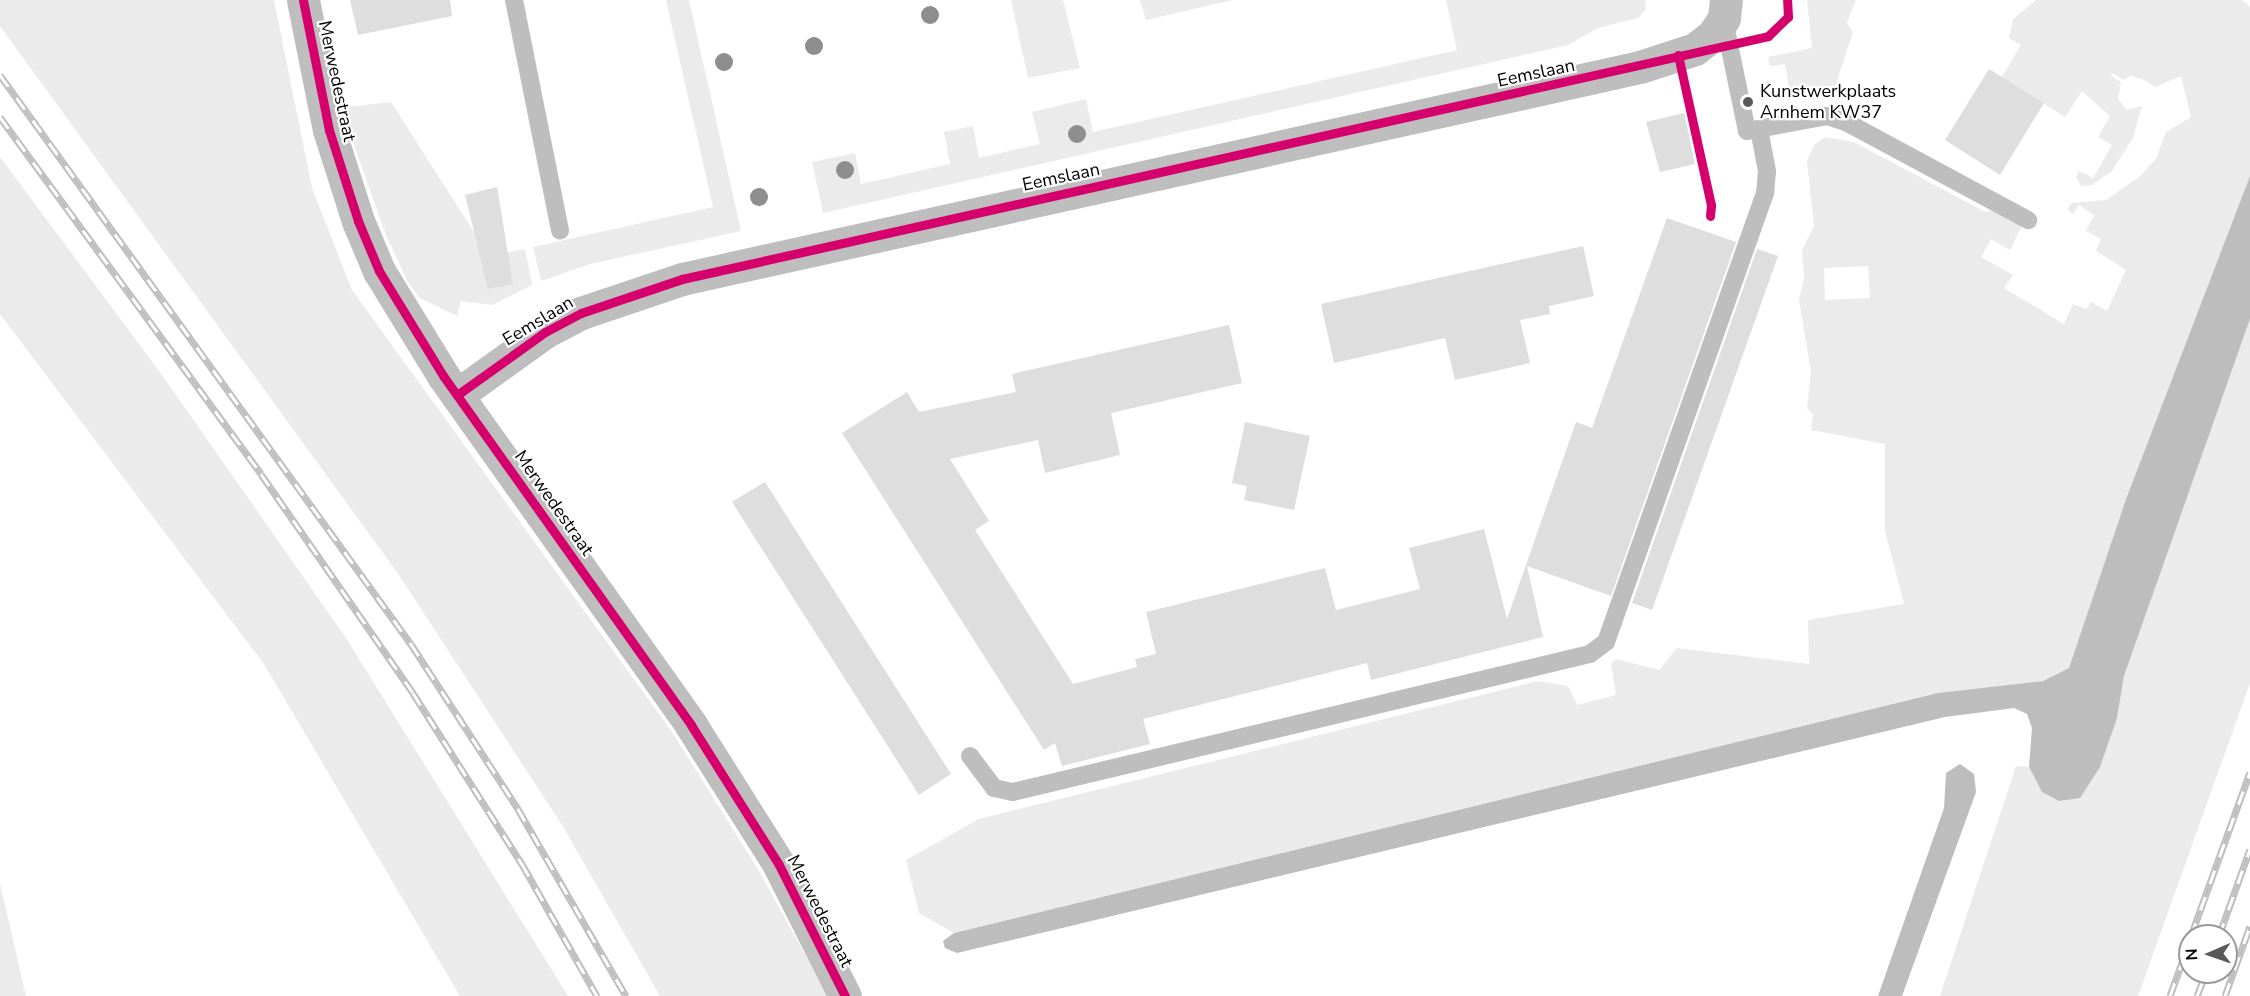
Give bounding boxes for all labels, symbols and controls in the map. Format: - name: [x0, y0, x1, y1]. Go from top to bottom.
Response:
- street label: Merwedestraat: [314, 18, 360, 144]
- street label: Eemslaan: [1495, 54, 1577, 92]
- place label: Kunstwerkplaats Arnhem KW37: [1760, 81, 1896, 124]
- marker: Kunstwerkplaats Arnhem KW37: [1741, 95, 1755, 109]
- street label: Eemslaan: [1020, 158, 1102, 196]
- street label: Eemslaan: [499, 291, 577, 351]
- street label: Merwedestraat: [510, 446, 598, 560]
- street label: Merwedestraat: [782, 851, 858, 971]
- north arrow: [2178, 924, 2238, 984]
- text: N: [2181, 948, 2203, 961]

